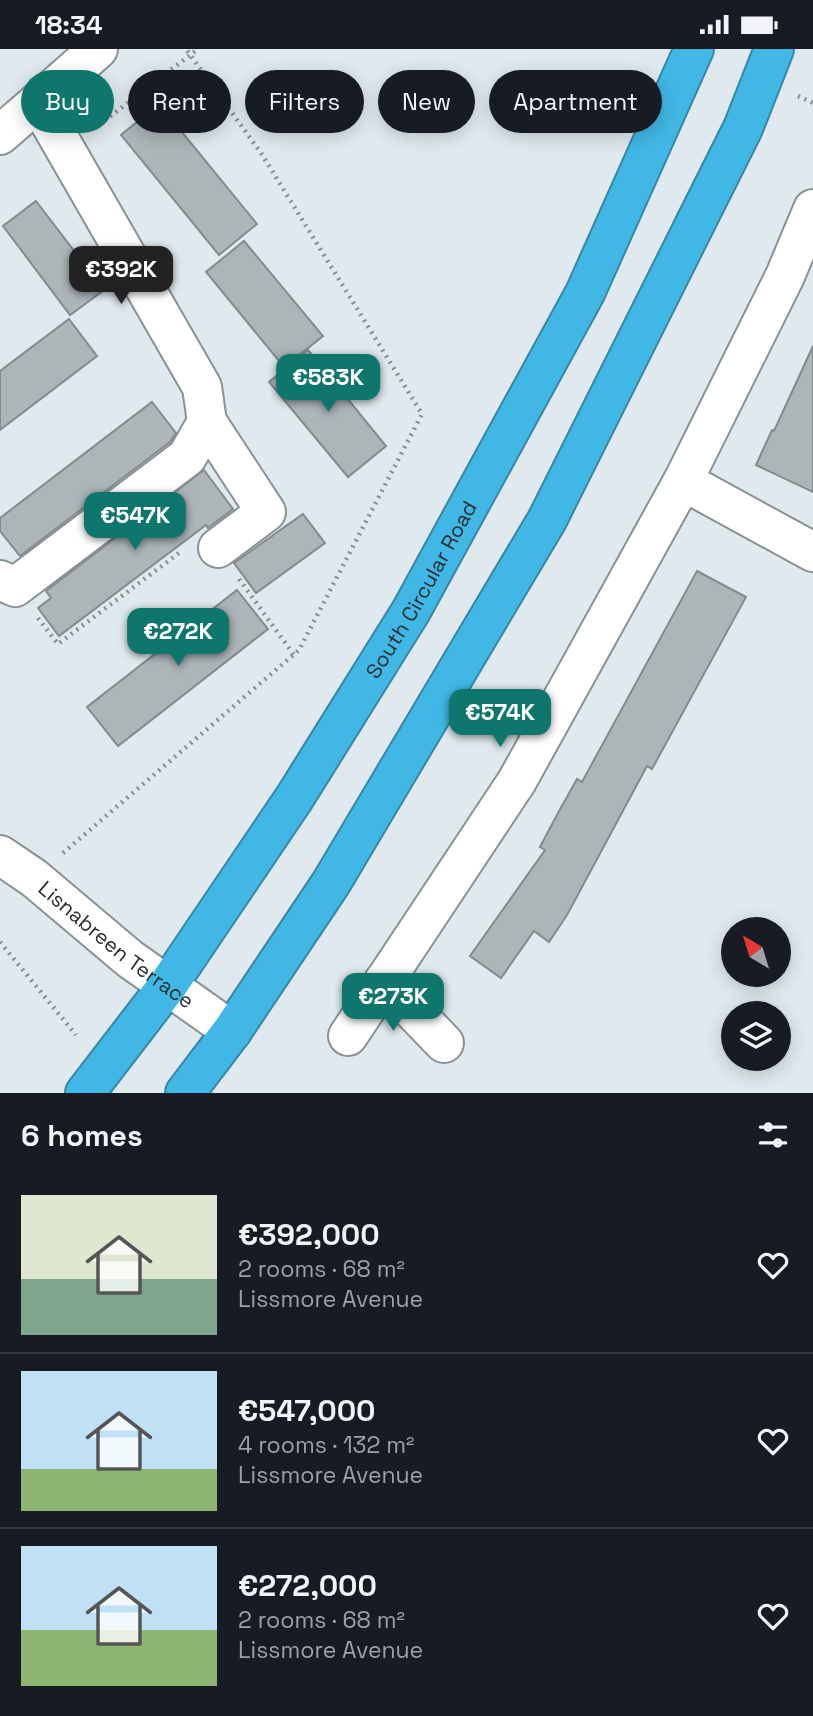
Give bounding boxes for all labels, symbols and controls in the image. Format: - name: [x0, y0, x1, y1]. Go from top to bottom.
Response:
- text: 18:34: [35, 8, 102, 42]
- chip: Buy: [21, 70, 114, 133]
- chip: Rent: [128, 70, 231, 133]
- chip: Filters: [245, 70, 364, 133]
- chip: New: [378, 70, 475, 133]
- chip: Apartment: [489, 70, 662, 133]
- pin: €392K: [72, 247, 170, 306]
- text: €392K: [85, 254, 157, 284]
- pin: €583K: [279, 355, 377, 414]
- text: €583K: [292, 362, 364, 392]
- pin: €547K: [86, 493, 184, 552]
- street label: South Circular Road: [359, 496, 482, 683]
- text: €547K: [100, 500, 170, 530]
- pin: €272K: [129, 609, 227, 668]
- text: €272K: [143, 616, 213, 646]
- pin: €574K: [451, 689, 549, 749]
- text: €574K: [465, 697, 535, 727]
- street label: Lisnabreen Terrace: [33, 874, 200, 1014]
- north arrow: [721, 917, 791, 987]
- map controls: [721, 917, 791, 1071]
- pin: €273K: [344, 974, 442, 1033]
- text: €273K: [358, 981, 428, 1011]
- button: layers: [721, 1001, 791, 1071]
- text: 6 homes: [21, 1116, 143, 1155]
- icon: filters: [754, 1116, 792, 1154]
- text: €392,000: [238, 1215, 380, 1254]
- icon: home: [77, 1223, 161, 1307]
- icon: heart: [754, 1246, 792, 1284]
- text: 2 rooms · 68 m²: [238, 1254, 405, 1284]
- text: Lissmore Avenue: [238, 1284, 423, 1314]
- text: €547,000: [238, 1391, 376, 1430]
- icon: home: [77, 1399, 161, 1483]
- icon: heart: [754, 1422, 792, 1460]
- text: 4 rooms · 132 m²: [238, 1430, 414, 1460]
- text: Lissmore Avenue: [238, 1460, 423, 1490]
- text: €272,000: [238, 1566, 377, 1605]
- icon: home: [77, 1574, 161, 1658]
- icon: heart: [754, 1597, 792, 1635]
- text: 2 rooms · 68 m²: [238, 1605, 405, 1635]
- text: Lissmore Avenue: [238, 1635, 423, 1665]

